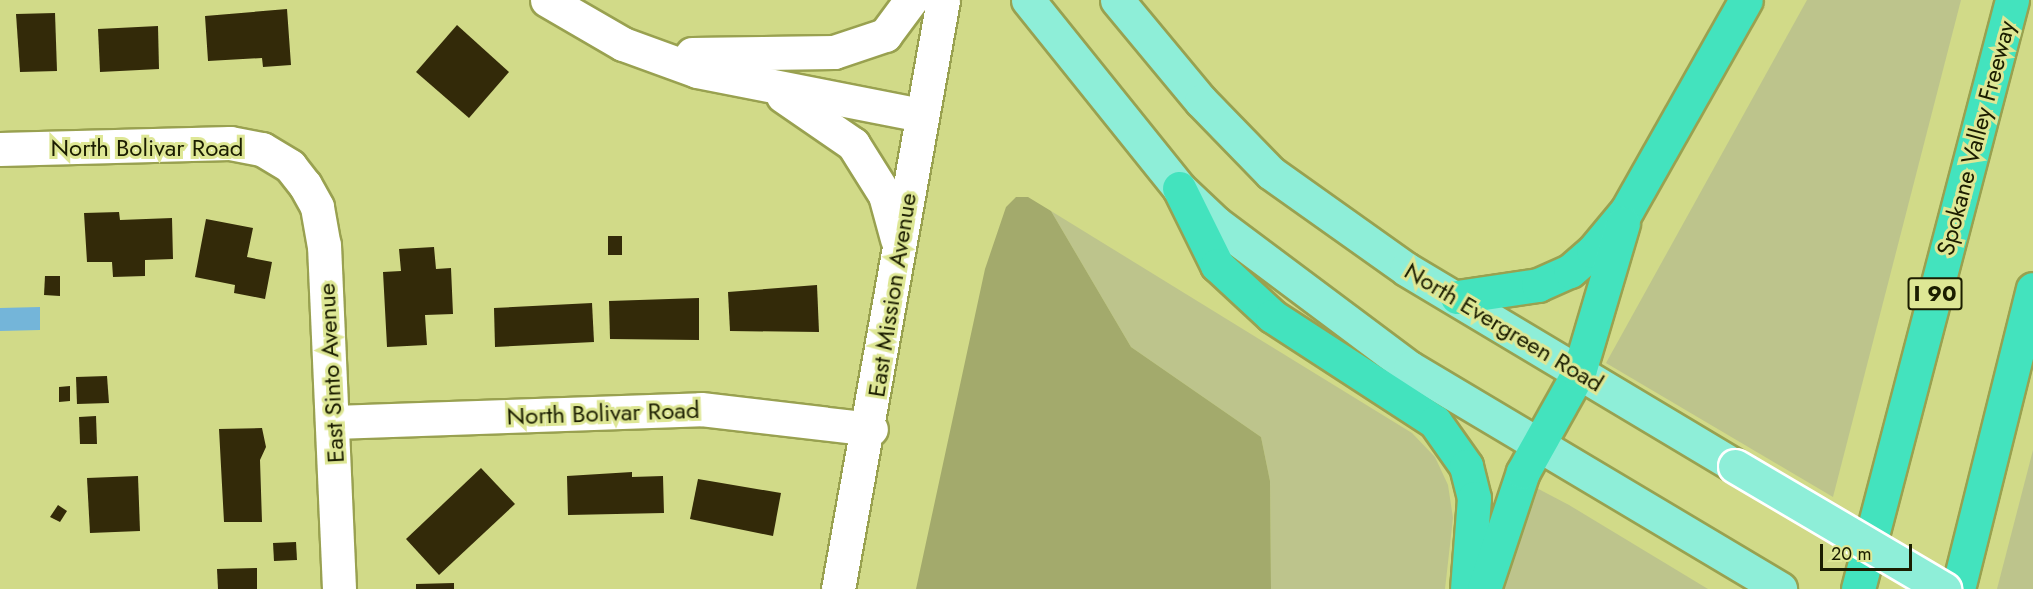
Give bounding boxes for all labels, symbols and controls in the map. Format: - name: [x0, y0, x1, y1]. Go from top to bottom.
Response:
- street label: Spokane Valley Freeway: [1931, 17, 2021, 259]
- street label: North Bolivar Road: [50, 134, 244, 162]
- street label: East Mission Avenue: [862, 191, 922, 399]
- street label: North Evergreen Road: [1399, 256, 1609, 398]
- road number: I 90: [1906, 275, 1964, 313]
- street label: East Sinto Avenue: [312, 282, 350, 464]
- street label: North Bolivar Road: [506, 395, 700, 431]
- scale bar: [1823, 532, 1914, 570]
- text: 20 m: [1831, 541, 1871, 567]

